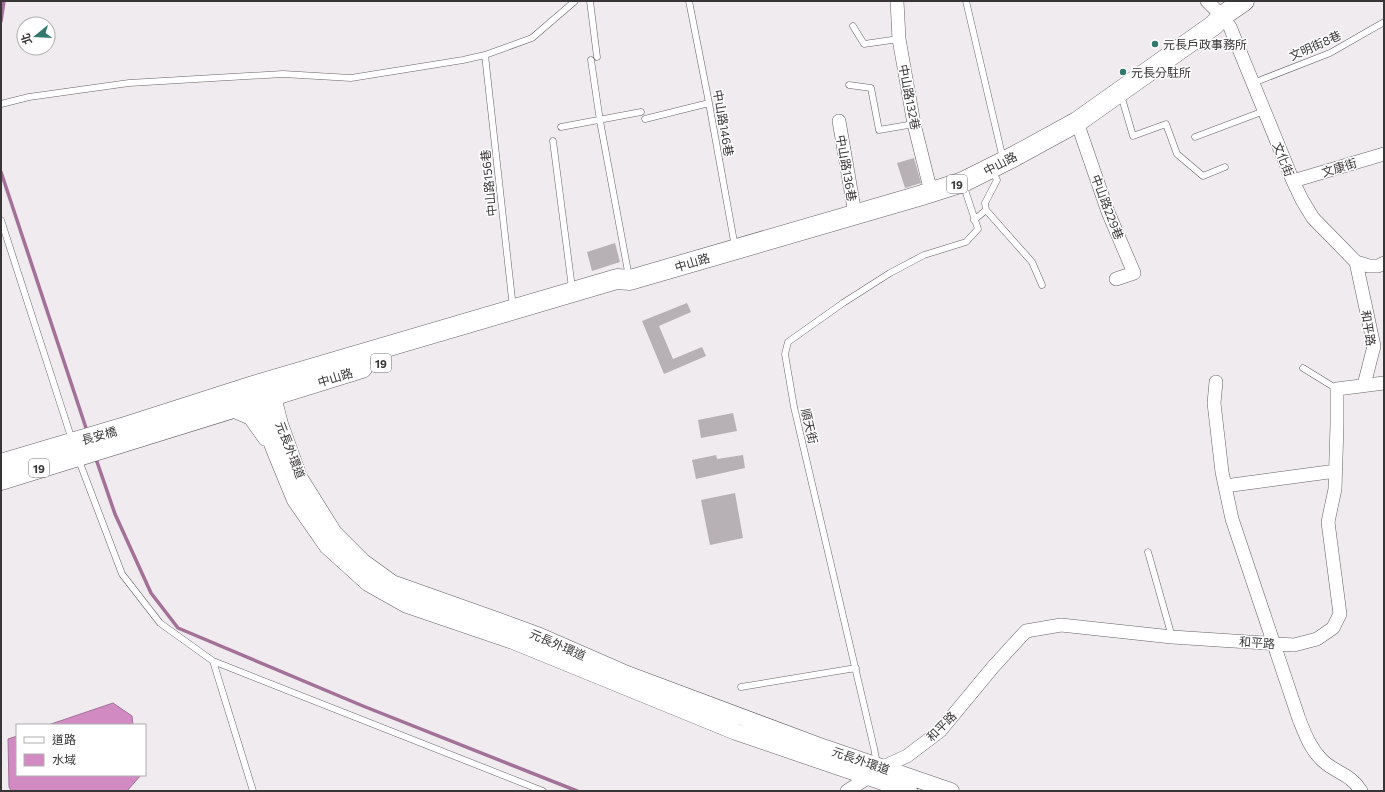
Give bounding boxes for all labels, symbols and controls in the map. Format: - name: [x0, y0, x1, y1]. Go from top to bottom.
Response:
- north arrow: [16, 16, 56, 56]
- street label: 文明街8巷: [1287, 27, 1343, 63]
- text: 北: [18, 32, 34, 46]
- place label: 元長戶政事務所: [1163, 37, 1247, 51]
- marker: 元長戶政事務所: [1150, 39, 1160, 49]
- street label: 中山路132巷: [897, 63, 923, 131]
- place label: 元長分駐所: [1131, 65, 1191, 79]
- marker: 元長分駐所: [1118, 67, 1128, 77]
- street label: 中山路146巷: [711, 88, 737, 158]
- street label: 中山路136巷: [834, 134, 860, 202]
- street label: 文化街: [1271, 140, 1297, 178]
- street label: 中山路156巷: [478, 149, 498, 217]
- street label: 中山路: [981, 149, 1019, 177]
- street label: 文康街: [1320, 155, 1358, 179]
- street label: 中山路229巷: [1089, 172, 1127, 242]
- road number: 19: [947, 175, 967, 193]
- street label: 中山路: [673, 250, 711, 274]
- street label: 和平路: [1359, 309, 1379, 347]
- road number: 19: [371, 354, 391, 372]
- street label: 中山路: [316, 365, 354, 389]
- street label: 順天街: [799, 407, 821, 445]
- street label: 元長外環道: [274, 419, 308, 481]
- street label: 長安橋: [80, 423, 118, 447]
- road number: 19: [29, 459, 49, 477]
- street label: 元長外環道: [528, 626, 588, 662]
- street label: 和平路: [1239, 634, 1275, 650]
- street label: 和平路: [923, 708, 959, 744]
- legend: [16, 724, 146, 776]
- text: 道路: [52, 732, 76, 746]
- street label: 元長外環道: [830, 744, 892, 776]
- text: 水域: [52, 752, 76, 766]

